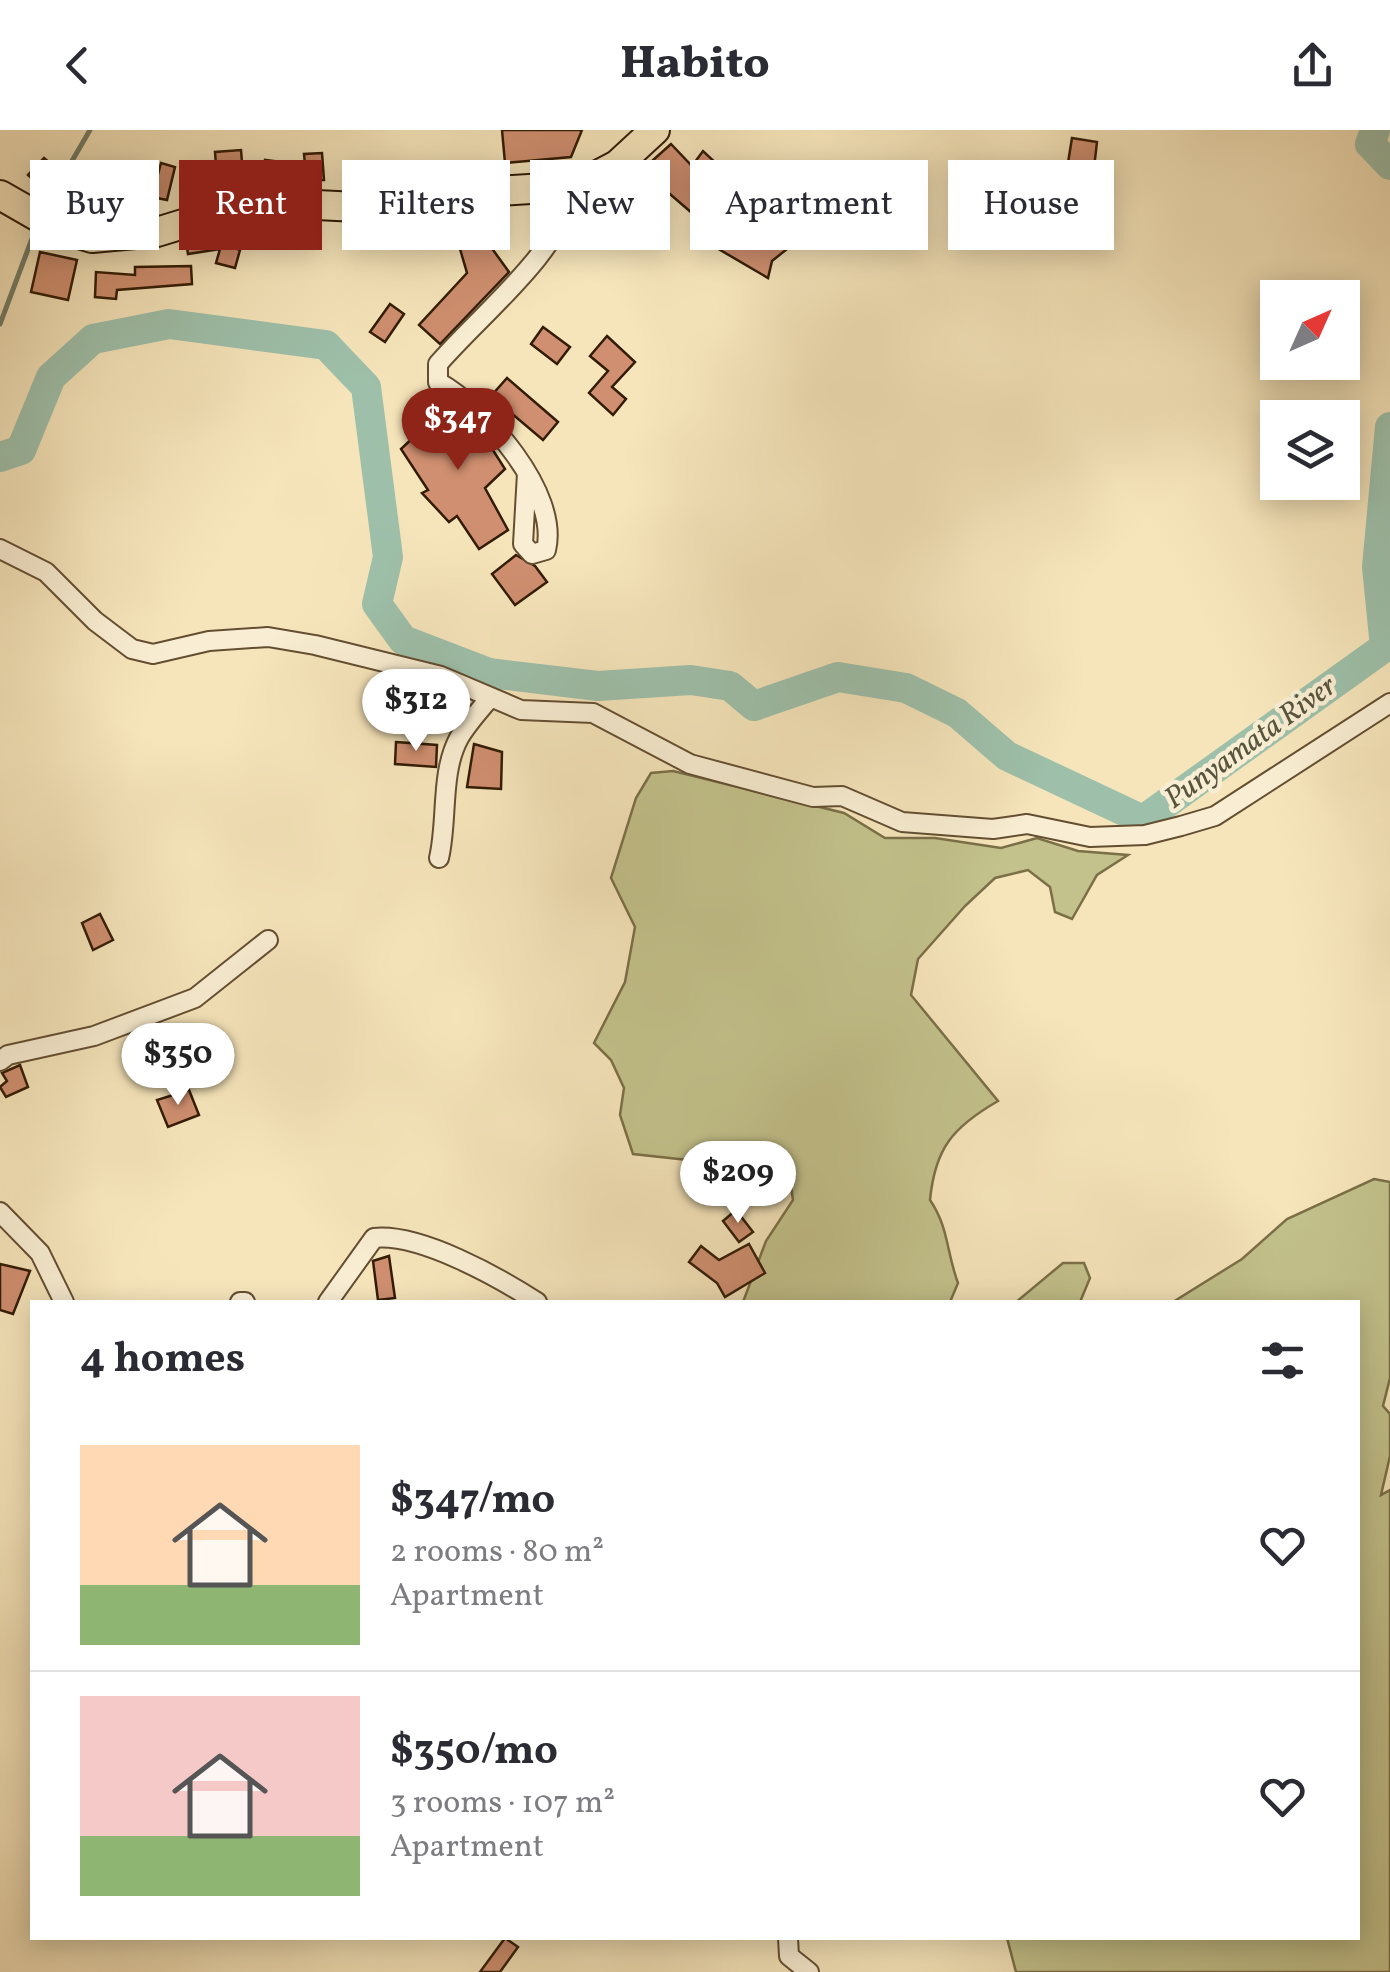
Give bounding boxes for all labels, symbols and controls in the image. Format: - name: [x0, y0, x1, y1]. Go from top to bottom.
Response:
- text: Habito: [620, 34, 770, 97]
- icon: back: [50, 38, 105, 93]
- icon: share: [1285, 38, 1340, 93]
- chip: Buy: [30, 160, 159, 250]
- chip: Rent: [179, 160, 322, 250]
- chip: Filters: [342, 160, 510, 250]
- chip: New: [530, 160, 670, 250]
- chip: Apartment: [690, 160, 928, 250]
- chip: House: [948, 160, 1114, 250]
- north arrow: [1260, 280, 1360, 380]
- map controls: [1260, 280, 1360, 500]
- pin: $347: [399, 388, 517, 473]
- text: $347: [424, 398, 492, 442]
- button: layers: [1260, 400, 1360, 500]
- water label: Punyamata River: [1156, 666, 1346, 820]
- pin: $312: [357, 669, 475, 754]
- text: $312: [384, 679, 448, 723]
- pin: $350: [119, 1023, 237, 1108]
- text: $350: [144, 1033, 212, 1077]
- pin: $209: [679, 1141, 797, 1226]
- text: $209: [702, 1151, 774, 1195]
- text: 4 homes: [80, 1331, 245, 1390]
- icon: filters: [1255, 1333, 1310, 1388]
- text: $347/mo: [390, 1472, 555, 1531]
- icon: home: [160, 1485, 280, 1605]
- icon: heart: [1255, 1518, 1310, 1573]
- text: 2 rooms · 80 m²: [390, 1531, 604, 1575]
- text: Apartment: [390, 1575, 544, 1619]
- text: $350/mo: [390, 1723, 558, 1782]
- icon: home: [160, 1736, 280, 1856]
- icon: heart: [1255, 1769, 1310, 1824]
- text: 3 rooms · 107 m²: [390, 1782, 615, 1826]
- text: Apartment: [390, 1826, 544, 1870]

